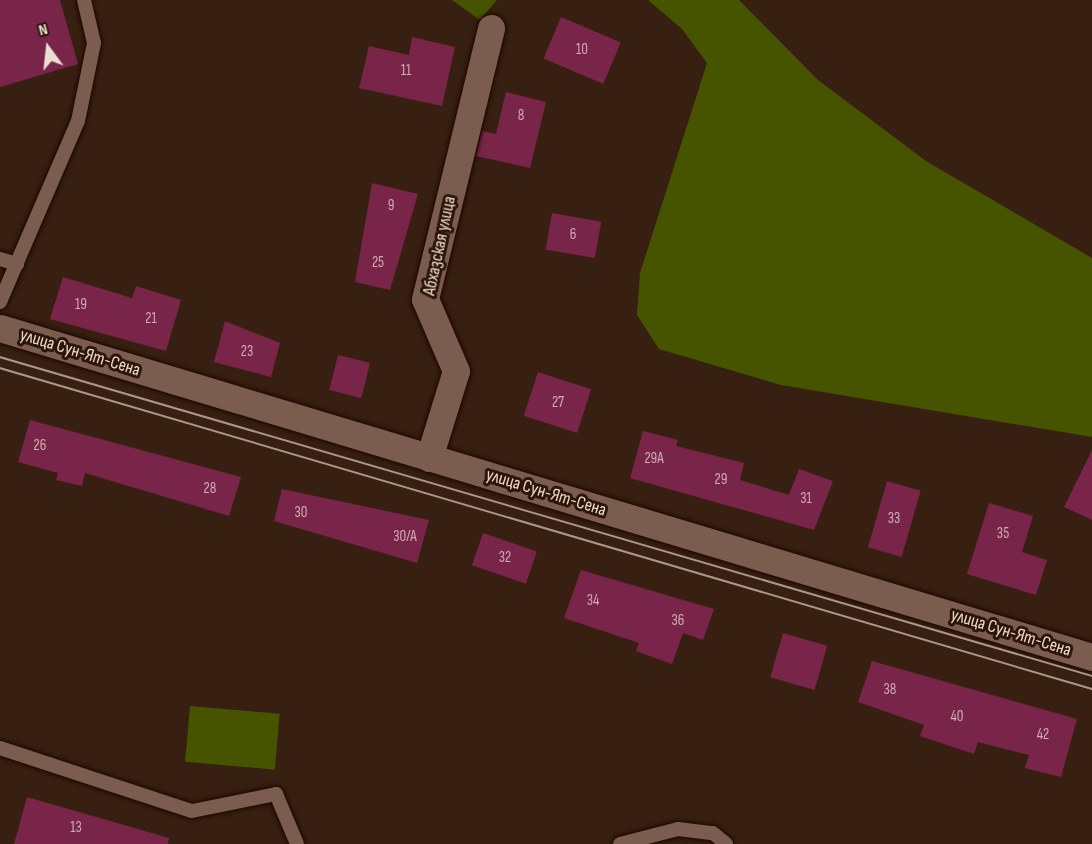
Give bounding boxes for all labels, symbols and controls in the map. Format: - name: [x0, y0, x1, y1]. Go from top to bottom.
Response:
- north arrow: [18, 18, 78, 78]
- text: N: [37, 20, 50, 40]
- house number: 10: [576, 41, 588, 59]
- house number: 11: [401, 62, 411, 80]
- house number: 8: [518, 107, 524, 125]
- street label: Абхазская улица: [419, 194, 461, 298]
- house number: 9: [388, 197, 394, 215]
- house number: 6: [570, 226, 576, 244]
- house number: 25: [372, 254, 384, 272]
- house number: 19: [75, 296, 87, 314]
- house number: 21: [145, 310, 157, 328]
- street label: улица Сун-Ят-Сена: [17, 324, 143, 382]
- house number: 23: [241, 343, 253, 361]
- house number: 27: [552, 394, 564, 412]
- house number: 26: [34, 437, 46, 455]
- house number: 29А: [644, 450, 664, 468]
- street label: улица Сун-Ят-Сена: [483, 464, 609, 522]
- house number: 29: [715, 471, 727, 489]
- house number: 28: [204, 480, 216, 498]
- house number: 31: [800, 490, 812, 508]
- house number: 30: [295, 504, 307, 522]
- house number: 33: [888, 510, 900, 528]
- house number: 35: [997, 525, 1009, 543]
- house number: 30/А: [393, 528, 417, 546]
- house number: 32: [499, 549, 511, 567]
- house number: 34: [587, 592, 599, 610]
- street label: улица Сун-Ят-Сена: [948, 604, 1074, 662]
- house number: 36: [672, 612, 684, 630]
- house number: 38: [884, 681, 896, 699]
- house number: 40: [951, 708, 963, 726]
- house number: 42: [1037, 726, 1049, 744]
- house number: 13: [70, 819, 82, 837]

